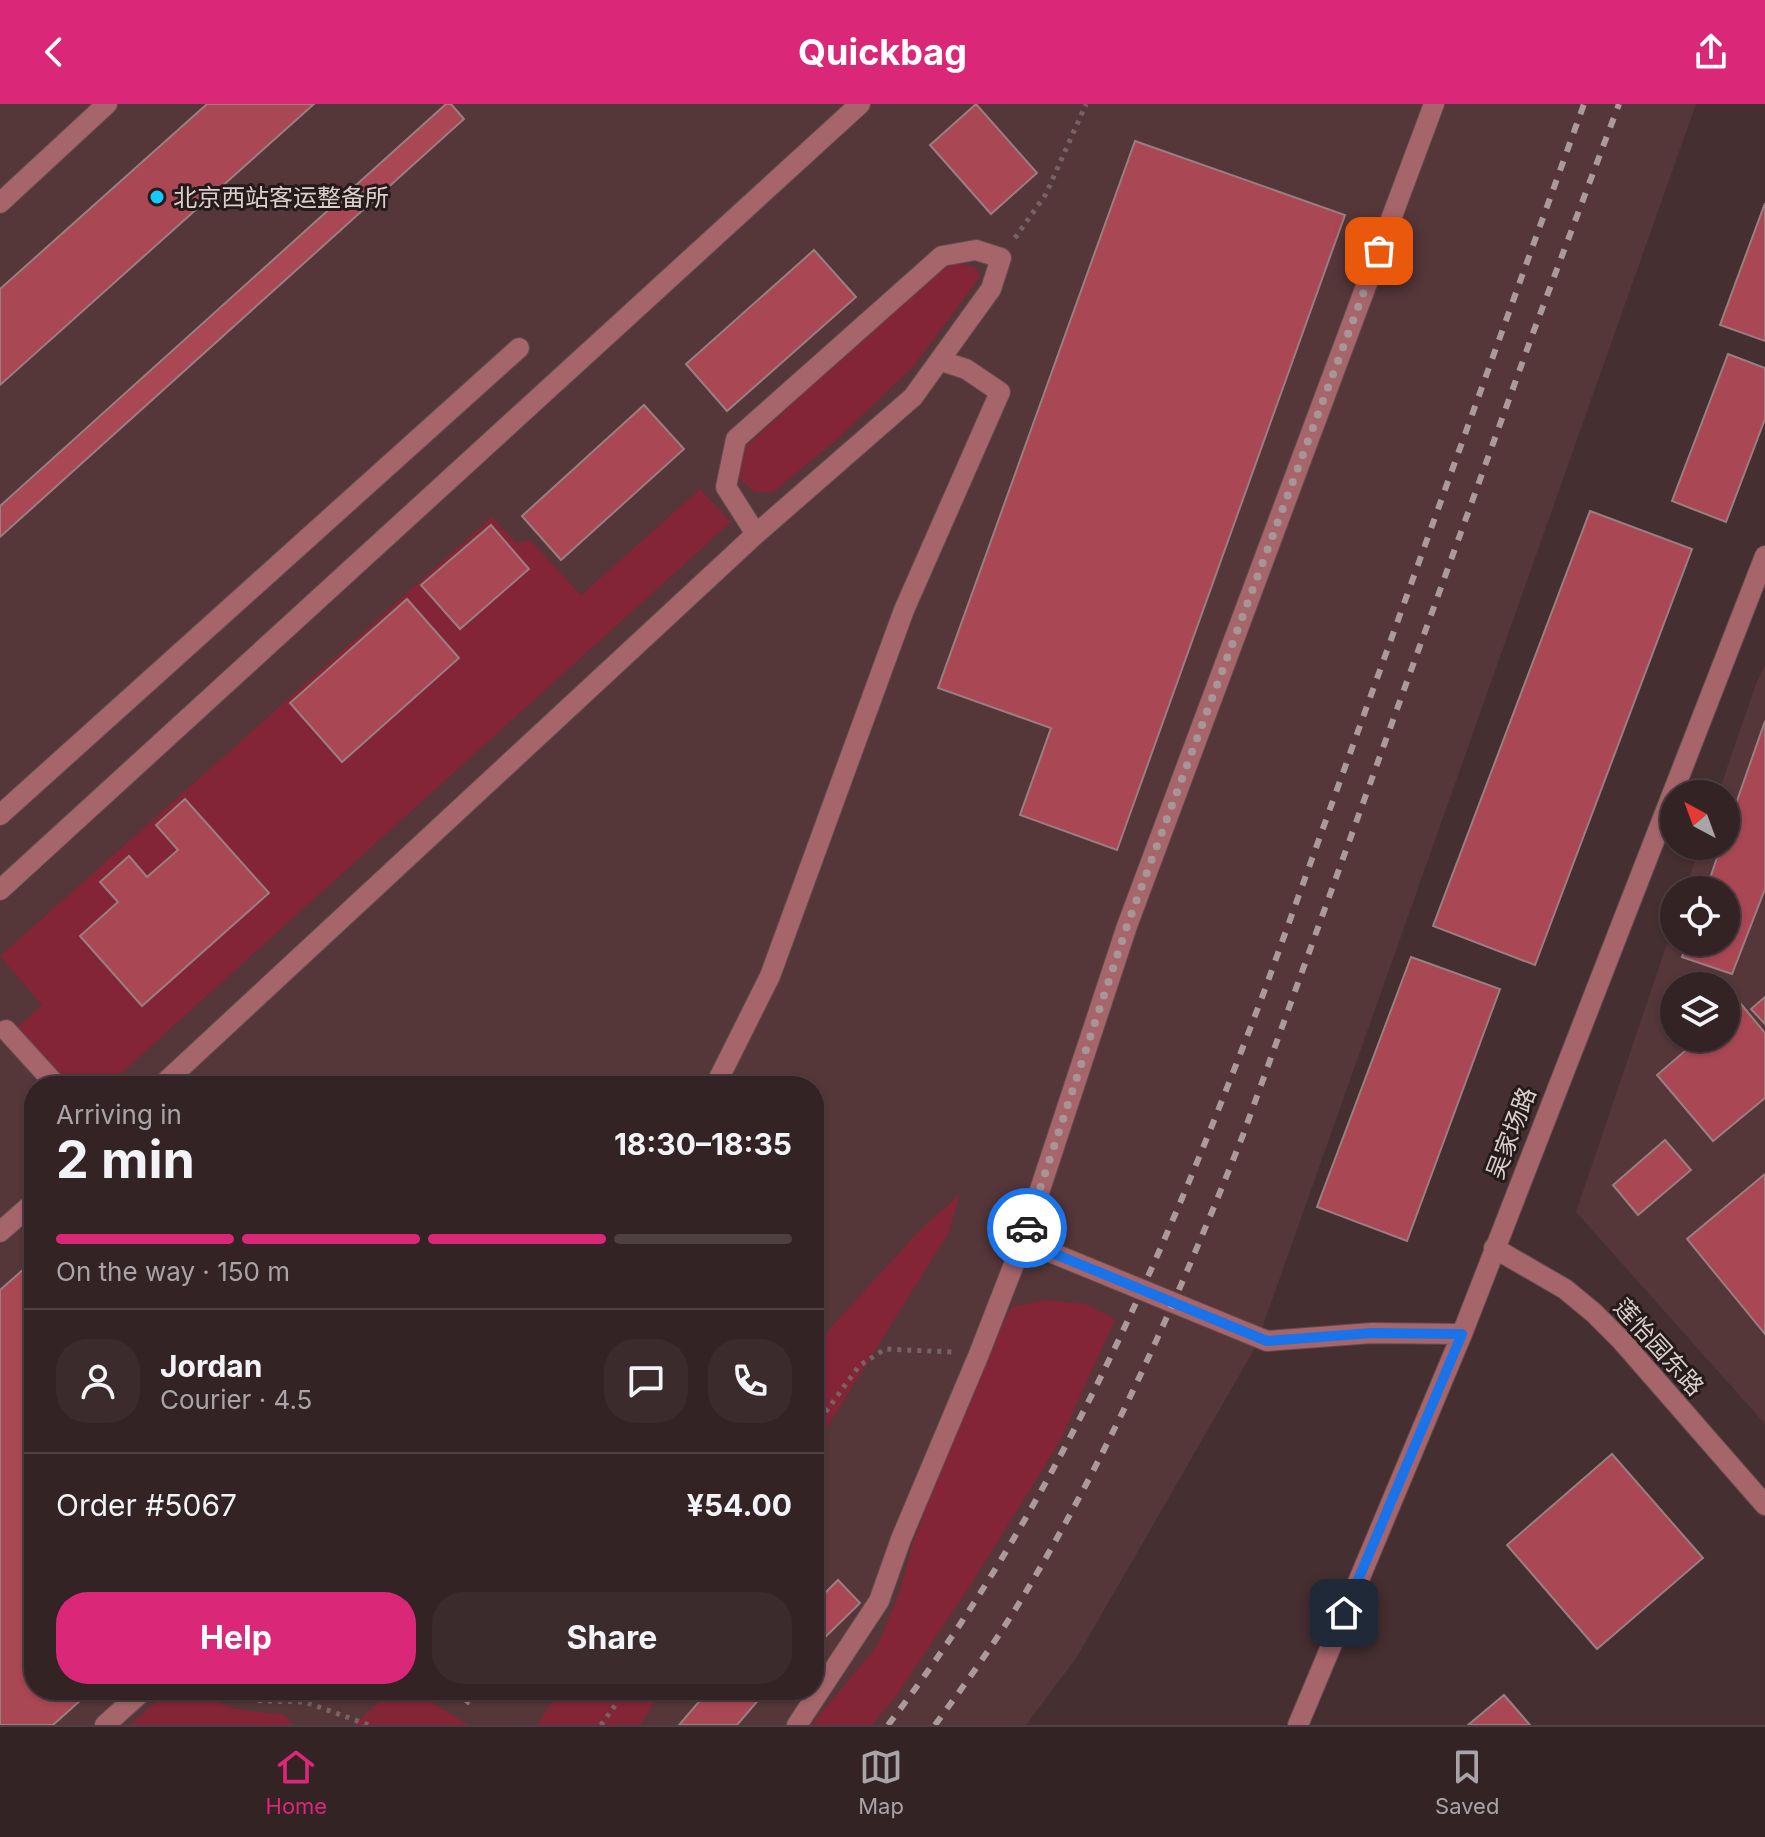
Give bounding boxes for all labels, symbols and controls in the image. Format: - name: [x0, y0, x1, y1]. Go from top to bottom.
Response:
- icon: back: [32, 30, 76, 74]
- text: Quickbag: [798, 30, 967, 74]
- icon: share: [1689, 30, 1733, 74]
- place label: 北京西站客运整备所: [173, 183, 389, 212]
- marker: 北京西站客运整备所: [148, 188, 166, 206]
- pin: [1345, 217, 1413, 285]
- icon: bag: [1357, 229, 1401, 273]
- north arrow: [1660, 780, 1740, 860]
- map controls: [1660, 780, 1740, 1052]
- button: locate: [1660, 876, 1740, 956]
- button: layers: [1660, 972, 1740, 1052]
- street label: 吴家场路: [1480, 1083, 1542, 1183]
- text: Arriving in: [56, 1099, 182, 1130]
- text: 18:30–18:35: [614, 1126, 792, 1162]
- text: 2 min: [56, 1128, 195, 1191]
- courier: [987, 1188, 1067, 1268]
- icon: car: [1005, 1206, 1049, 1250]
- text: On the way · 150 m: [56, 1256, 290, 1287]
- street label: 莲怡园东路: [1608, 1293, 1710, 1401]
- button: person: [56, 1339, 140, 1423]
- button: chat: [604, 1339, 688, 1423]
- button: phone: [708, 1339, 792, 1423]
- text: Jordan: [160, 1348, 262, 1384]
- text: Courier · 4.5: [160, 1384, 312, 1415]
- text: Order #5067: [56, 1487, 237, 1523]
- text: ¥54.00: [687, 1487, 792, 1523]
- pin: [1310, 1579, 1378, 1647]
- icon: home: [1322, 1591, 1366, 1635]
- button: Help: [56, 1592, 416, 1684]
- button: Share: [432, 1592, 792, 1684]
- tab: Home: [266, 1745, 327, 1819]
- tab: Map: [858, 1745, 904, 1819]
- tab: Saved: [1435, 1745, 1499, 1819]

